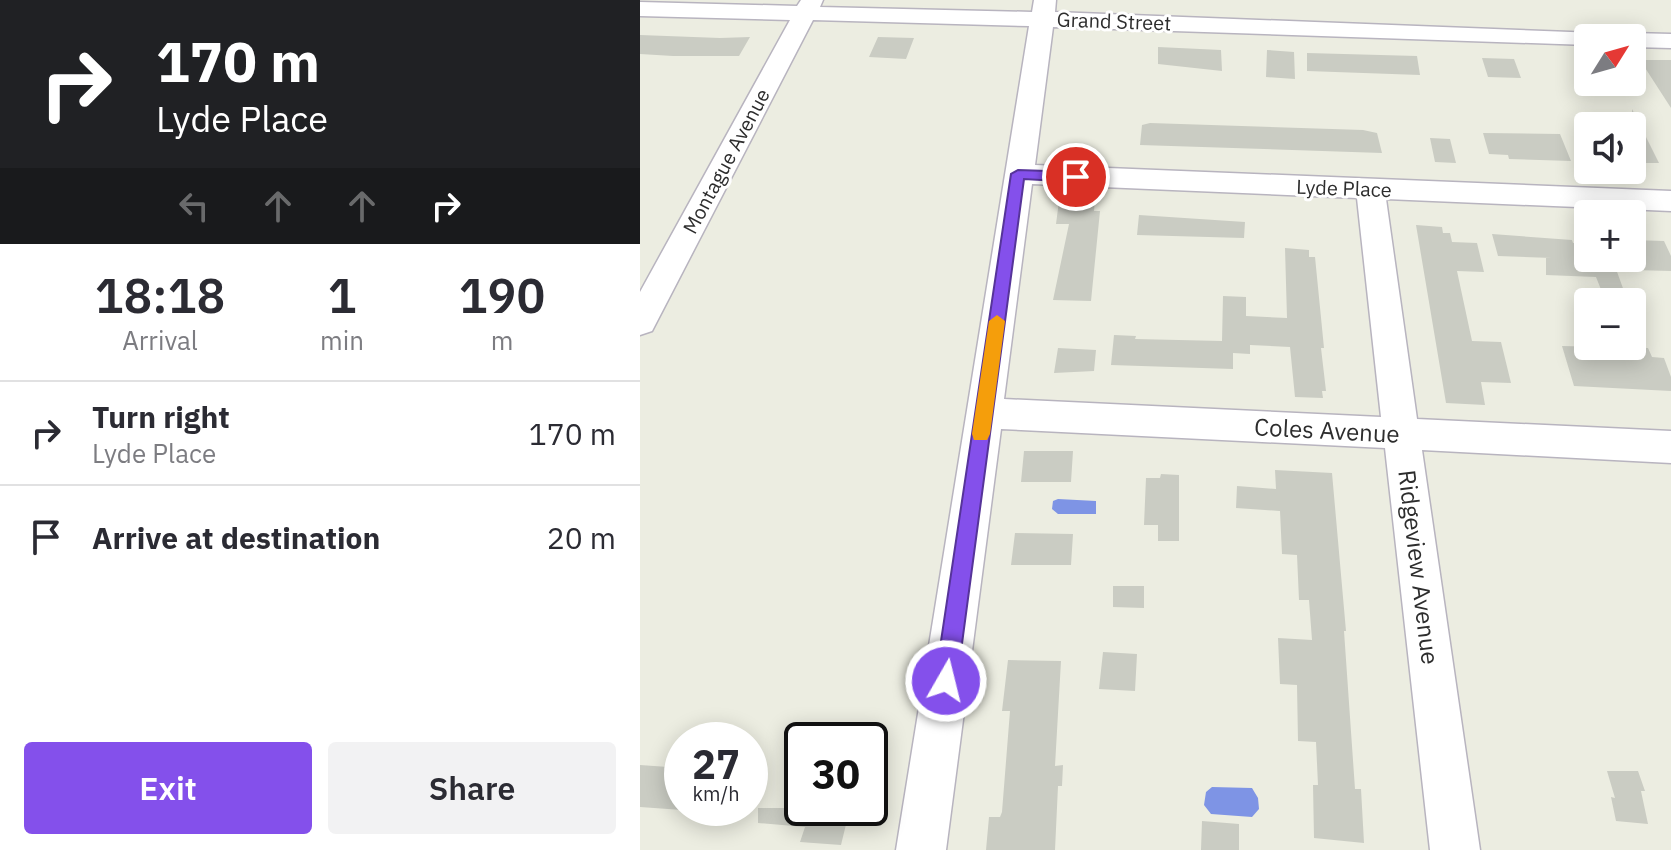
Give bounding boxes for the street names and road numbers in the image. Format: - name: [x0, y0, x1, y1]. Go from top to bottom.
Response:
- street label: Grand Street: [1056, 6, 1172, 36]
- street label: Montague Avenue: [676, 84, 776, 238]
- street label: Lyde Place: [1296, 173, 1392, 203]
- street label: Coles Avenue: [1253, 410, 1401, 450]
- street label: Ridgeview Avenue: [1391, 468, 1447, 666]

